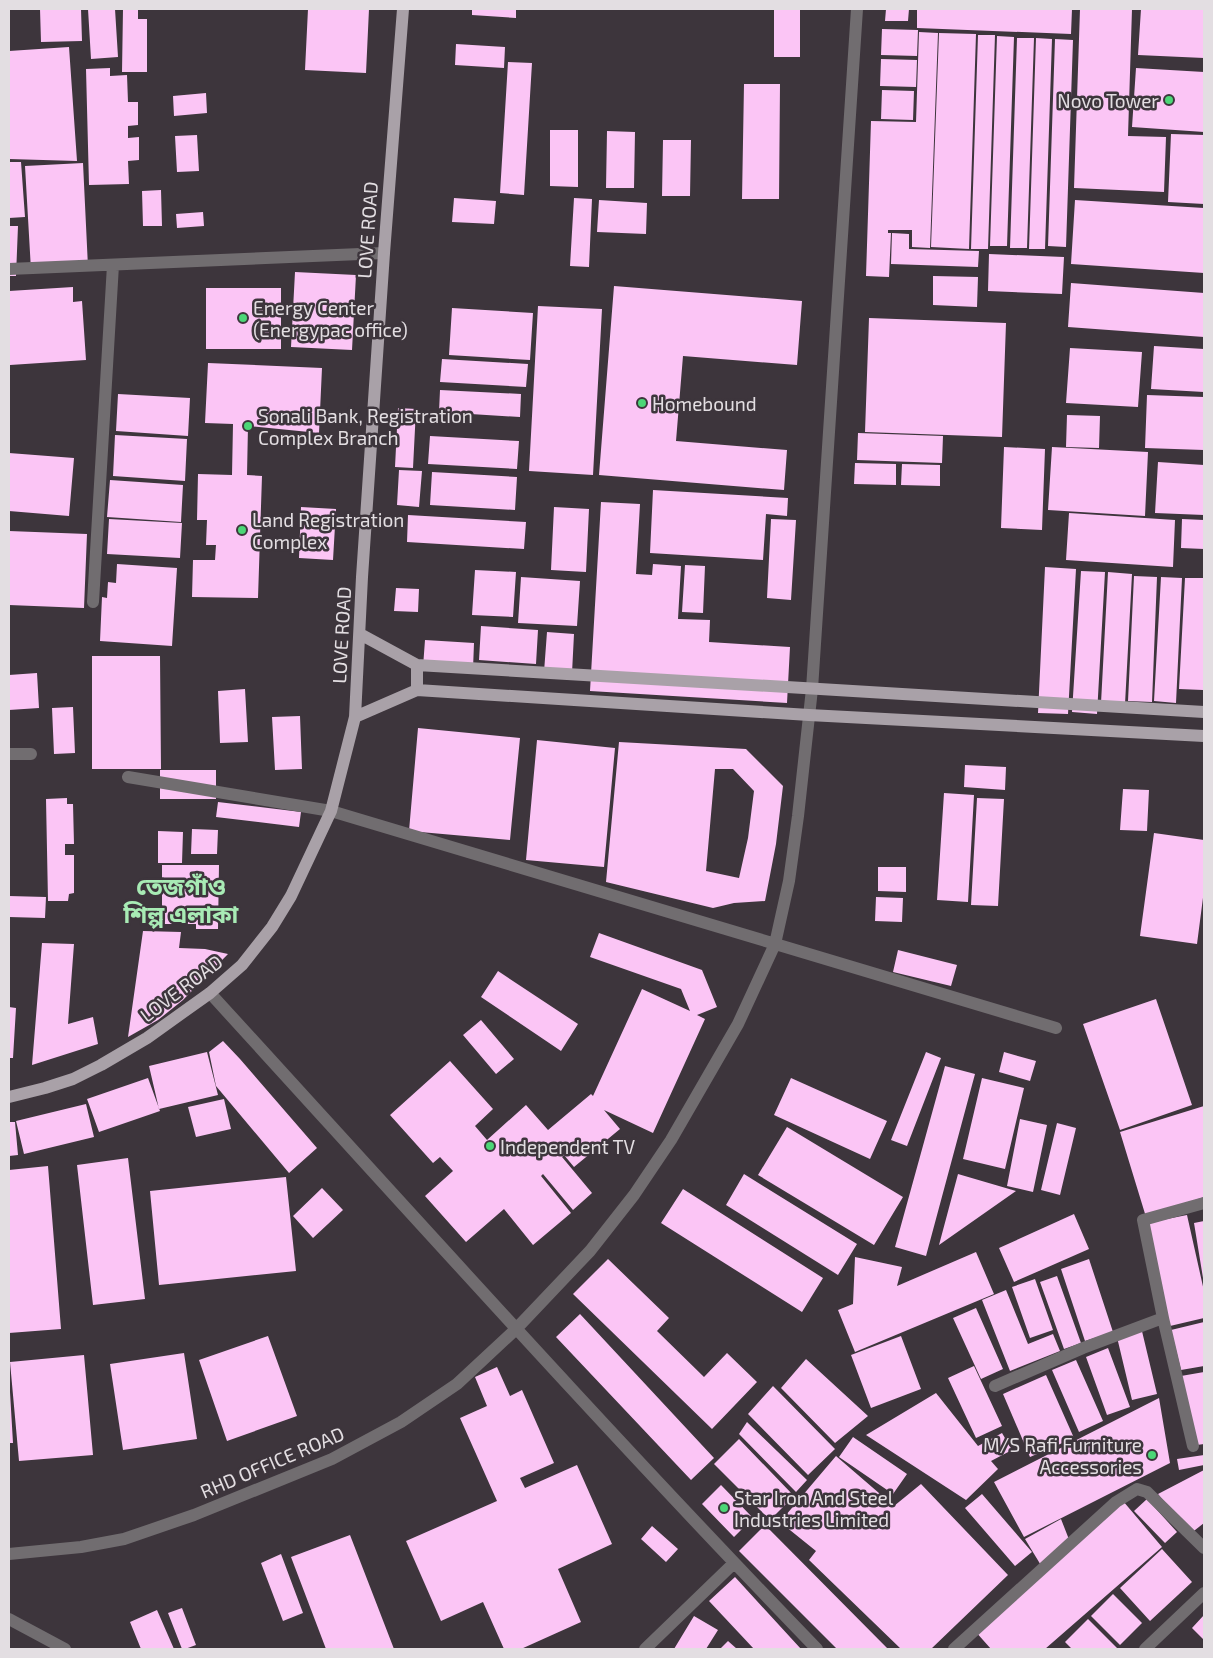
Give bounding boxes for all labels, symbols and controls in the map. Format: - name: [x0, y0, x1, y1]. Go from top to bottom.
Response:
- place label: Novo Tower: [1057, 89, 1159, 112]
- marker: Novo Tower: [1163, 94, 1175, 106]
- street label: LOVE ROAD: [352, 181, 382, 279]
- place label: Energy Center (Energypac office): [253, 296, 408, 341]
- marker: Energy Center (Energypac office): [237, 312, 249, 324]
- place label: Homebound: [652, 392, 757, 415]
- marker: Homebound: [636, 397, 648, 409]
- place label: Sonali Bank, Registration Complex Branch: [258, 404, 473, 449]
- marker: Sonali Bank, Registration Complex Branch: [242, 420, 254, 432]
- place label: Land Registration Complex: [252, 508, 404, 553]
- marker: Land Registration Complex: [236, 524, 248, 536]
- street label: LOVE ROAD: [327, 586, 355, 684]
- district label: তেজগাঁও শিল্প এলাকা: [123, 871, 240, 928]
- street label: LOVE ROAD: [135, 950, 227, 1026]
- place label: Independent TV: [500, 1135, 636, 1158]
- marker: Independent TV: [484, 1140, 496, 1152]
- street label: RHD OFFICE ROAD: [197, 1421, 347, 1503]
- place label: M/S Rafi Furniture Accessories: [983, 1433, 1142, 1478]
- marker: M/S Rafi Furniture Accessories: [1146, 1449, 1158, 1461]
- place label: Star Iron And Steel Industries Limited: [734, 1486, 894, 1531]
- marker: Star Iron And Steel Industries Limited: [718, 1502, 730, 1514]

